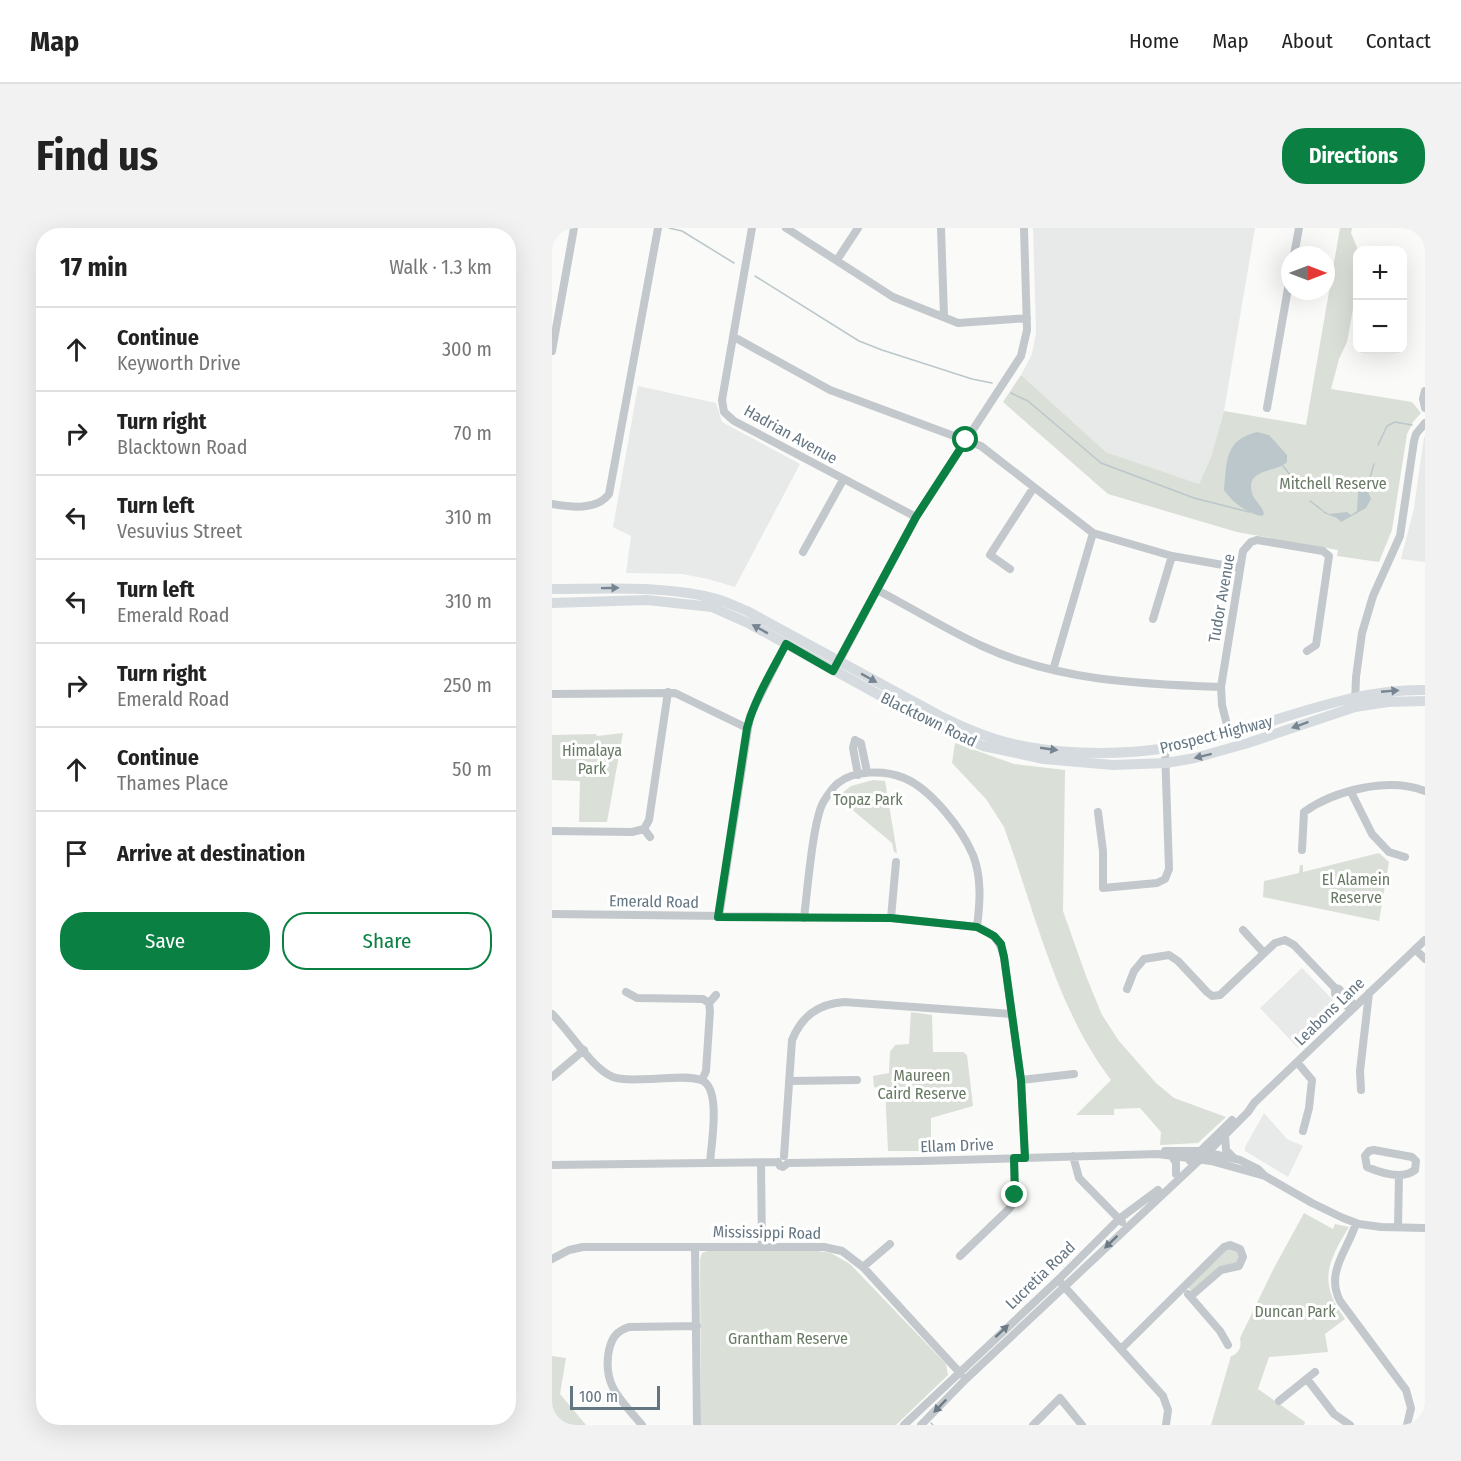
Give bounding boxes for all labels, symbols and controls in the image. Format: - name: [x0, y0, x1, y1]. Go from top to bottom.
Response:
- text: Map: [30, 25, 79, 58]
- text: Home: [1129, 28, 1179, 54]
- text: Map: [1212, 28, 1249, 54]
- text: About: [1282, 28, 1333, 54]
- text: Contact: [1366, 28, 1431, 54]
- button: Directions: [1282, 128, 1425, 184]
- text: Find us: [36, 131, 158, 181]
- north arrow: [1281, 246, 1335, 300]
- map controls: [1353, 246, 1407, 354]
- button: +: [1353, 246, 1407, 300]
- text: 17 min: [60, 252, 128, 283]
- text: Walk · 1.3 km: [389, 255, 492, 279]
- button: −: [1353, 300, 1407, 354]
- text: Continue: [117, 324, 199, 351]
- icon: ahead: [60, 333, 93, 366]
- text: 300 m: [442, 337, 492, 361]
- text: Keyworth Drive: [117, 351, 241, 375]
- street label: Hadrian Avenue: [741, 401, 841, 468]
- text: Turn right: [117, 408, 206, 435]
- icon: right: [60, 417, 93, 450]
- text: 70 m: [454, 421, 492, 445]
- route start: [952, 426, 978, 452]
- text: Blacktown Road: [117, 435, 247, 459]
- park label: Mitchell Reserve: [1279, 474, 1387, 493]
- text: Turn left: [117, 492, 195, 519]
- icon: left: [60, 501, 93, 534]
- text: 310 m: [445, 505, 492, 529]
- text: Vesuvius Street: [117, 519, 242, 543]
- street label: Tudor Avenue: [1204, 552, 1239, 644]
- text: Turn left: [117, 576, 195, 603]
- one-way arrow: [601, 584, 620, 593]
- icon: left: [60, 585, 93, 618]
- text: 310 m: [445, 589, 492, 613]
- text: Emerald Road: [117, 603, 229, 627]
- one-way arrow: [752, 624, 768, 635]
- text: Turn right: [117, 660, 206, 687]
- icon: right: [60, 669, 93, 702]
- text: 250 m: [444, 673, 492, 697]
- one-way arrow: [861, 673, 878, 683]
- one-way arrow: [1380, 686, 1399, 696]
- text: Emerald Road: [117, 687, 229, 711]
- street label: Blacktown Road: [878, 688, 980, 751]
- street label: Prospect Highway: [1158, 711, 1275, 758]
- one-way arrow: [1291, 721, 1309, 731]
- park label: Himalaya Park: [562, 741, 622, 778]
- text: Continue: [117, 744, 199, 771]
- one-way arrow: [1040, 744, 1059, 753]
- one-way arrow: [1194, 751, 1212, 761]
- icon: ahead: [60, 753, 93, 786]
- text: 50 m: [452, 757, 492, 781]
- text: Thames Place: [117, 771, 228, 795]
- park label: Topaz Park: [833, 790, 903, 809]
- icon: arrive: [60, 837, 93, 870]
- text: Arrive at destination: [117, 840, 305, 867]
- park label: El Alamein Reserve: [1322, 870, 1390, 907]
- street label: Emerald Road: [609, 891, 699, 912]
- button: Save: [60, 912, 270, 970]
- button: Share: [282, 912, 492, 970]
- street label: Leabons Lane: [1291, 973, 1368, 1049]
- park label: Maureen Caird Reserve: [878, 1066, 967, 1103]
- street label: Ellam Drive: [920, 1135, 994, 1156]
- route end: [1001, 1181, 1027, 1207]
- street label: Mississippi Road: [713, 1222, 821, 1243]
- one-way arrow: [1103, 1235, 1118, 1249]
- street label: Lucretia Road: [1002, 1238, 1079, 1313]
- park label: Duncan Park: [1254, 1302, 1336, 1321]
- one-way arrow: [994, 1325, 1008, 1339]
- park label: Grantham Reserve: [728, 1329, 848, 1348]
- scale bar: [570, 1383, 660, 1410]
- text: 100 m: [579, 1387, 618, 1406]
- one-way arrow: [933, 1399, 947, 1413]

